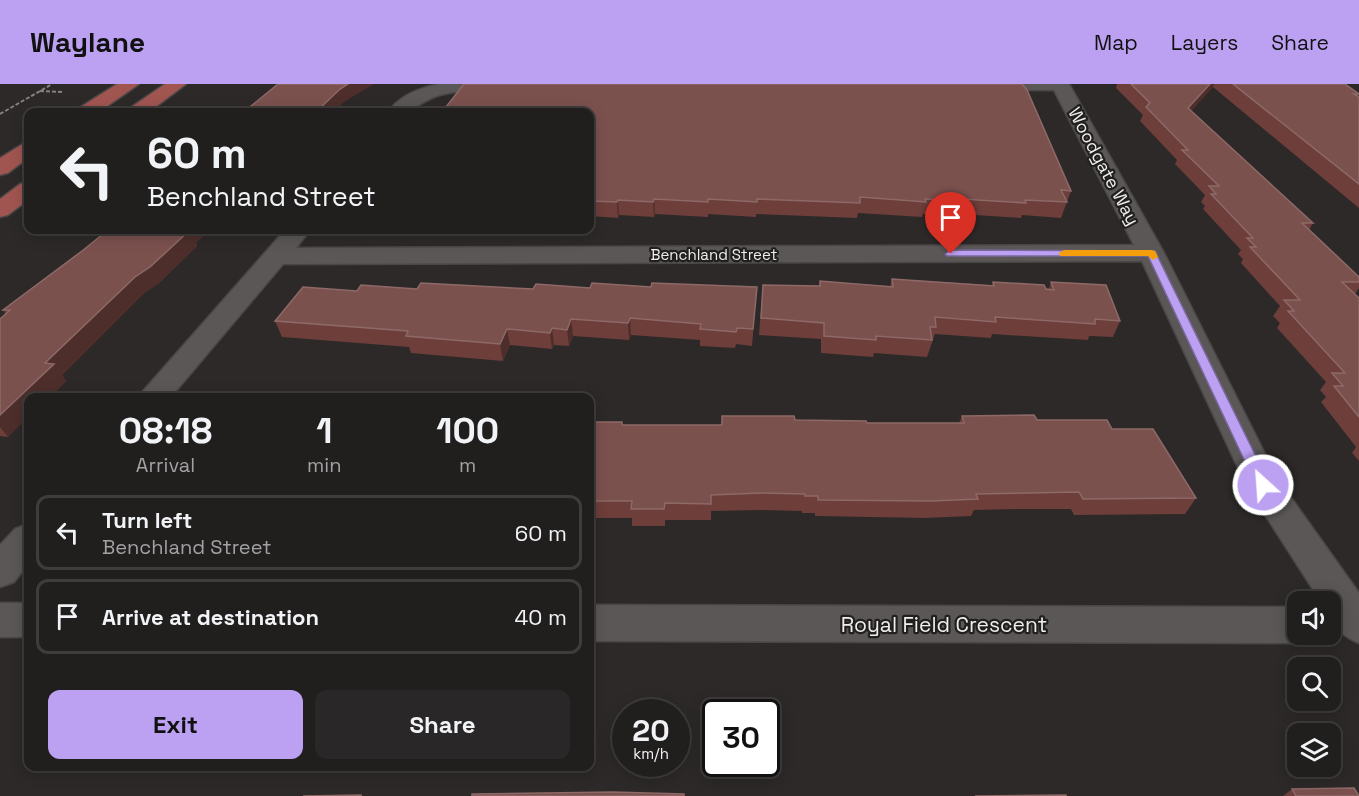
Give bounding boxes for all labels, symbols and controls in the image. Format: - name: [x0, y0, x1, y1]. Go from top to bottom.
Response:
- text: Waylane: [30, 24, 145, 60]
- text: Map: [1094, 29, 1138, 56]
- text: Layers: [1171, 29, 1238, 56]
- text: Share: [1271, 29, 1329, 56]
- street label: Woodgate Way: [1063, 103, 1145, 229]
- text: 60 m: [147, 127, 247, 180]
- icon: left: [48, 132, 126, 210]
- text: Benchland Street: [147, 179, 376, 214]
- pin: [925, 192, 976, 254]
- icon: arrive: [934, 201, 967, 234]
- street label: Benchland Street: [650, 245, 778, 264]
- text: 08:18: [119, 408, 212, 454]
- text: 1: [316, 408, 332, 454]
- text: 100: [436, 408, 499, 454]
- text: Arrival: [136, 452, 195, 478]
- text: min: [307, 452, 341, 478]
- text: m: [459, 452, 476, 478]
- position arrow: [1231, 453, 1295, 517]
- text: Turn left: [102, 506, 192, 534]
- icon: left: [51, 516, 84, 549]
- text: 60 m: [515, 519, 567, 547]
- text: Benchland Street: [102, 534, 271, 560]
- map controls: [1287, 591, 1341, 777]
- button: sound: [1287, 591, 1341, 645]
- icon: arrive: [51, 600, 84, 633]
- text: Arrive at destination: [102, 603, 319, 631]
- text: 40 m: [515, 603, 567, 631]
- street label: Royal Field Crescent: [841, 611, 1047, 638]
- button: search: [1287, 657, 1341, 711]
- button: Exit: [48, 690, 303, 759]
- button: Share: [315, 690, 570, 759]
- speed limit sign: 30: [702, 699, 780, 777]
- text: 20: [632, 711, 670, 750]
- button: layers: [1287, 723, 1341, 777]
- text: km/h: [633, 744, 669, 763]

